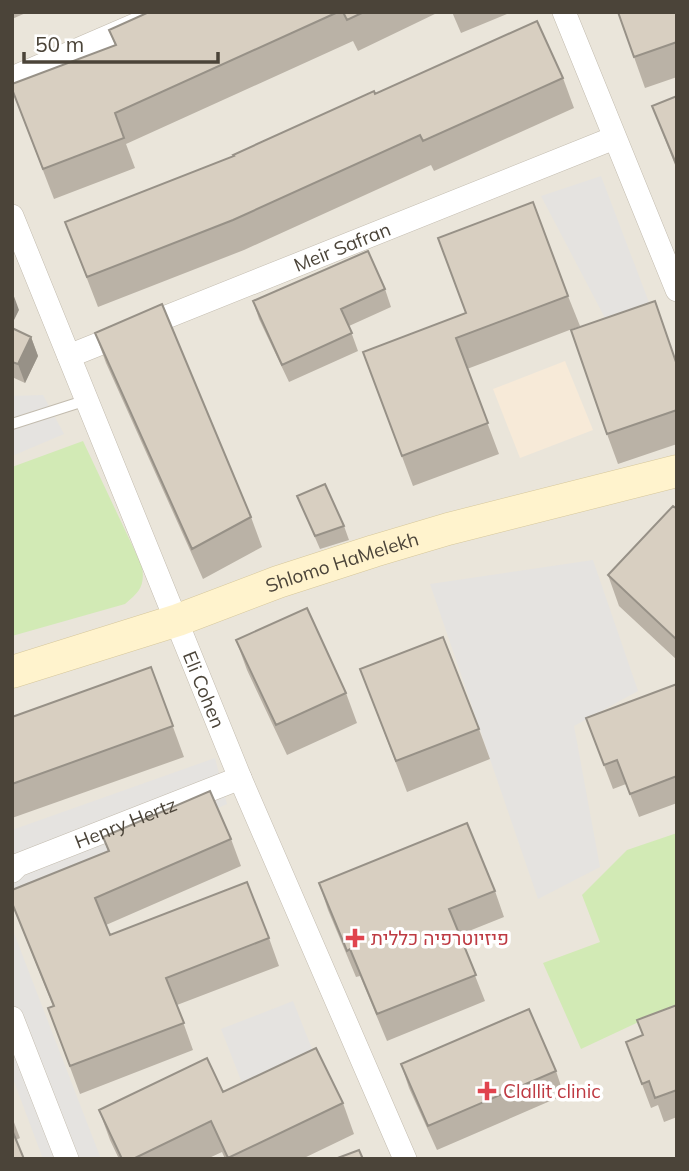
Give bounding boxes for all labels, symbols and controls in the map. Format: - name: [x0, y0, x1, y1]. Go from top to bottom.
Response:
- scale bar: [24, 21, 219, 65]
- text: 50 m: [35, 31, 84, 57]
- street label: Meir Safran: [290, 217, 394, 277]
- street label: Shlomo HaMelekh: [262, 526, 421, 598]
- street label: Eli Cohen: [178, 647, 230, 732]
- street label: Henry Hertz: [71, 792, 180, 854]
- place label: פיזיוטרפיה כללית: [371, 926, 509, 950]
- marker: פיזיוטרפיה כללית: [345, 928, 365, 948]
- place label: Clallit clinic: [503, 1079, 601, 1103]
- marker: Clallit clinic: [477, 1081, 497, 1101]

